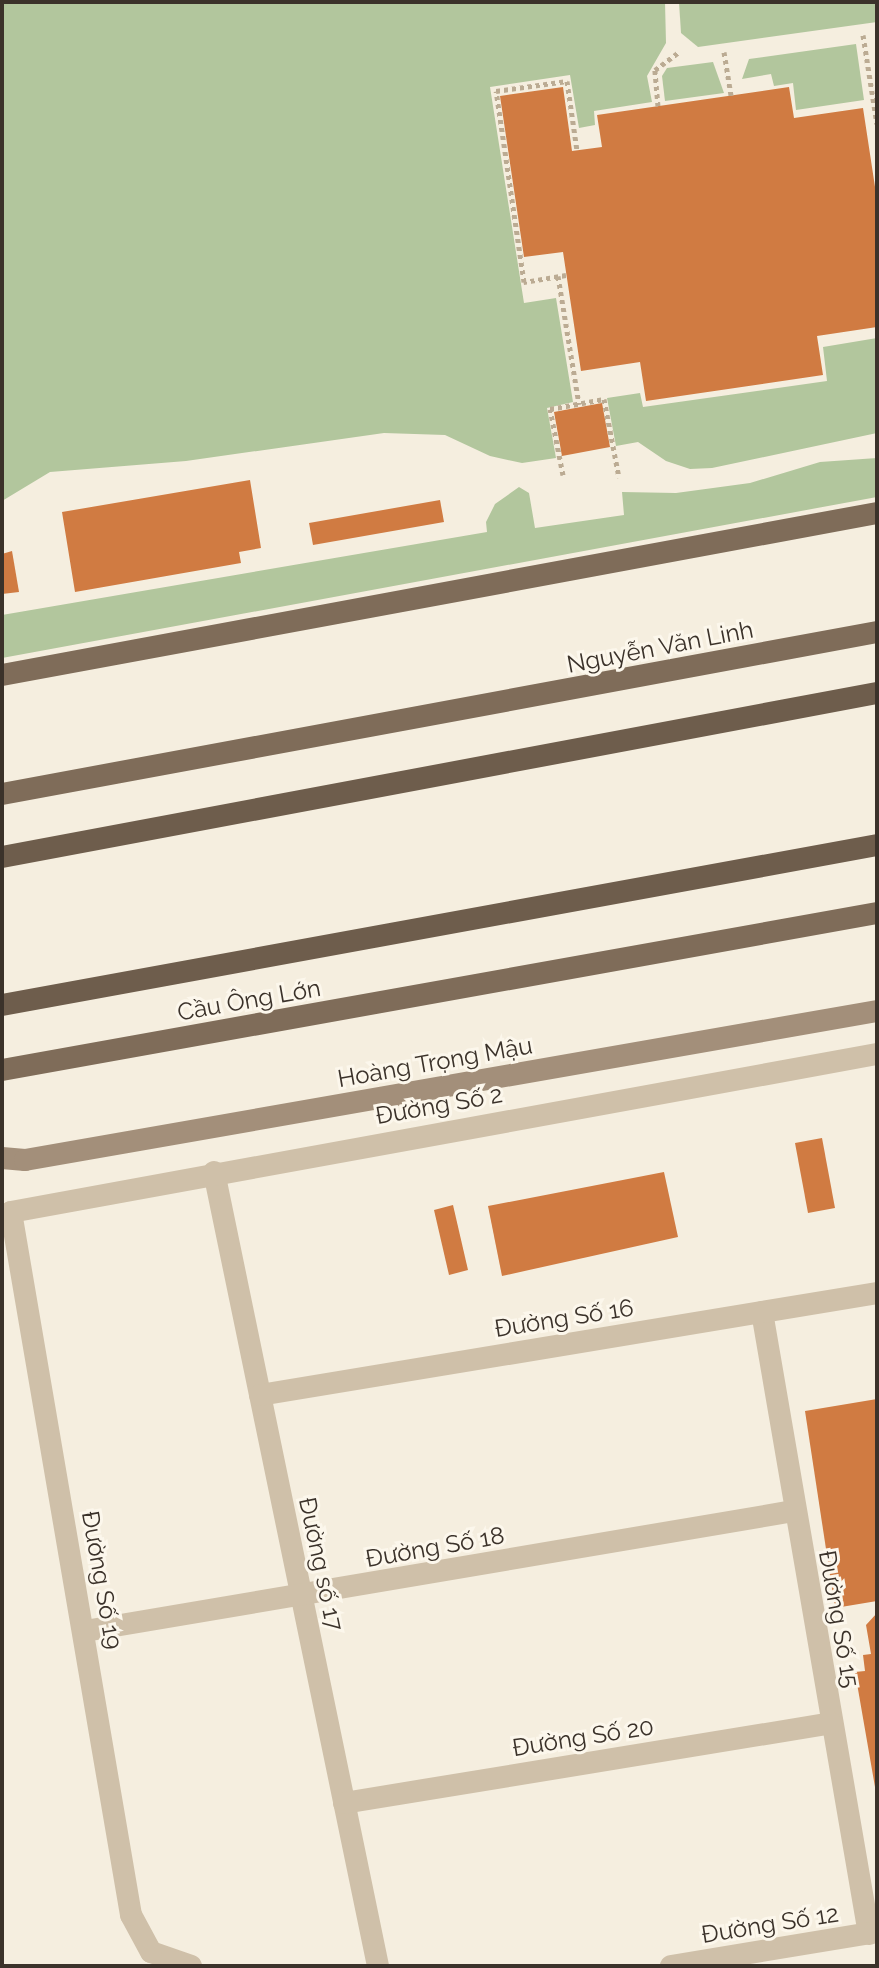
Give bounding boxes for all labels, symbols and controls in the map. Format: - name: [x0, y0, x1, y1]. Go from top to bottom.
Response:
- street label: Nguyễn Văn Linh: [564, 615, 756, 679]
- street label: Cầu Ông Lớn: [175, 973, 323, 1027]
- street label: Hoàng Trọng Mậu: [335, 1031, 535, 1093]
- street label: Đường Số 2: [373, 1080, 505, 1130]
- street label: Đường Số 16: [492, 1293, 636, 1343]
- street label: Đường số 17: [293, 1495, 349, 1633]
- street label: Đường Số 19: [76, 1509, 128, 1651]
- street label: Đường Số 18: [363, 1521, 507, 1573]
- street label: Đường Số 15: [813, 1548, 865, 1690]
- street label: Đường Số 20: [510, 1712, 656, 1762]
- street label: Đường Số 12: [699, 1899, 841, 1949]

